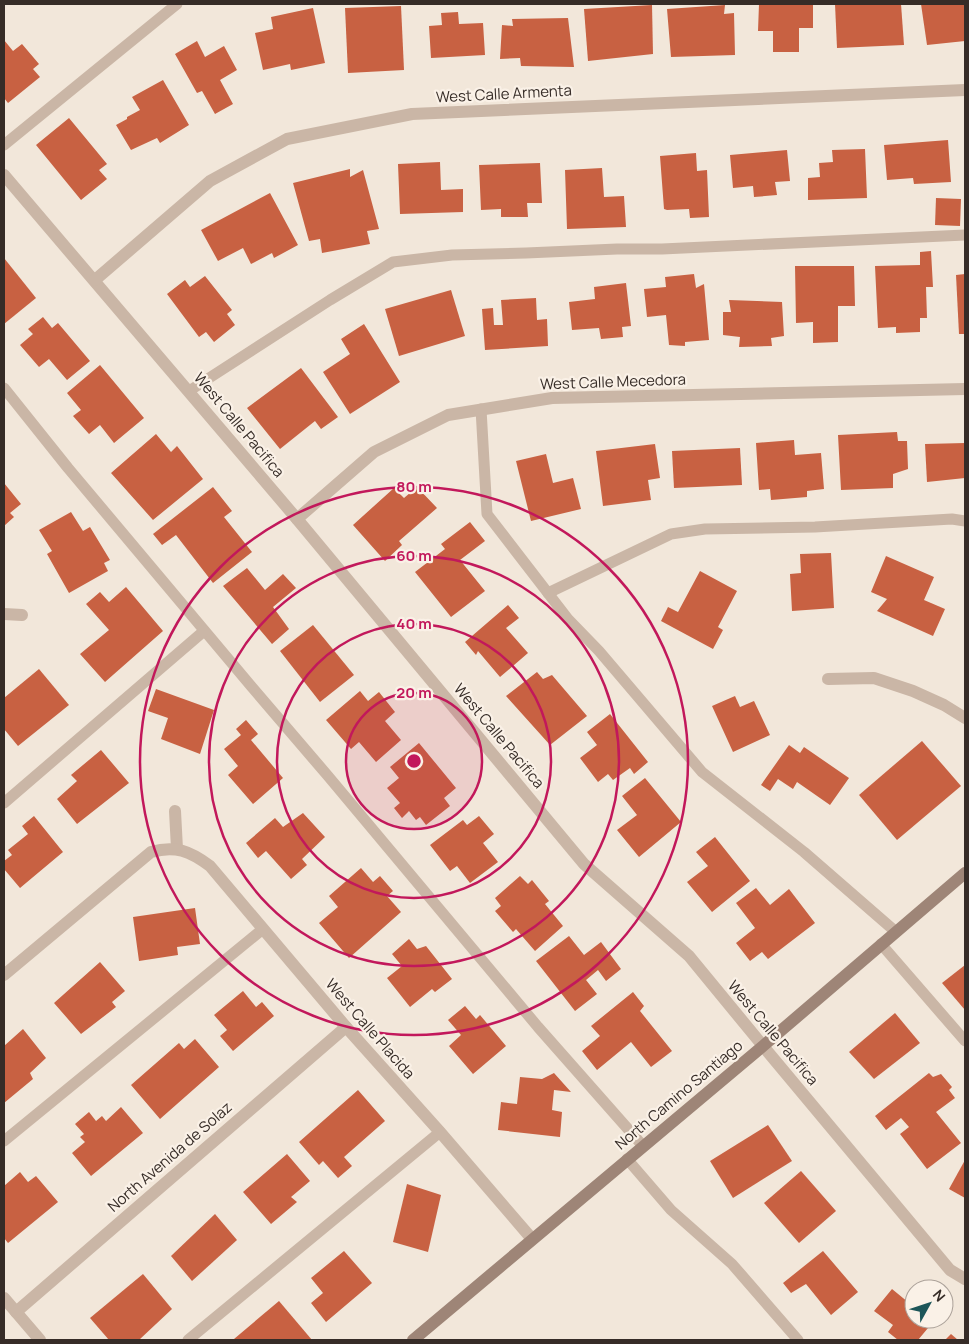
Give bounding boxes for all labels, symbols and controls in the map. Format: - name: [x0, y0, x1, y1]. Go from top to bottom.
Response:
- street label: West Calle Armenta: [436, 79, 572, 108]
- street label: West Calle Pacifica: [189, 368, 289, 482]
- street label: West Calle Mecedora: [540, 368, 686, 395]
- text: 80 m: [396, 476, 432, 497]
- text: 60 m: [396, 545, 432, 566]
- text: 40 m: [396, 613, 432, 634]
- street label: West Calle Pacifica: [449, 679, 549, 793]
- text: 20 m: [396, 682, 432, 703]
- centre of rings: [405, 752, 423, 770]
- street label: West Calle Placida: [321, 974, 420, 1083]
- street label: West Calle Pacifica: [723, 976, 823, 1090]
- street label: North Camino Santiago: [610, 1035, 747, 1154]
- street label: North Avenida de Solaz: [103, 1097, 236, 1217]
- north arrow: [904, 1279, 954, 1329]
- text: N: [929, 1285, 950, 1305]

